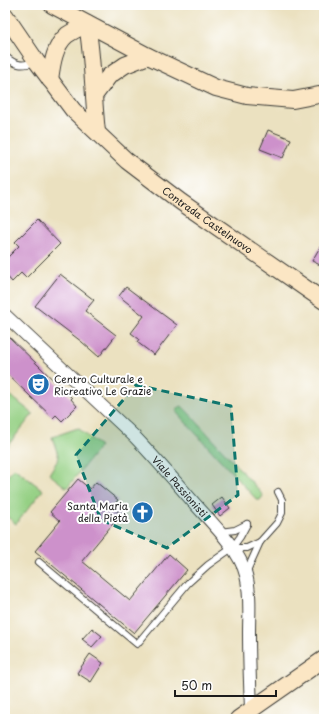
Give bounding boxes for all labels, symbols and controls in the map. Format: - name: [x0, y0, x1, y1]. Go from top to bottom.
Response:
- street label: Contrada Castelnuovo: [159, 183, 256, 257]
- place label: Centro Culturale e Ricreativo Le Grazie: [54, 371, 151, 398]
- theatre icon: Centro Culturale e Ricreativo Le Grazie: [26, 372, 52, 398]
- street label: Viale Passionisti: [149, 452, 211, 520]
- place label: Santa Maria della Pietà: [67, 498, 129, 525]
- church icon: Santa Maria della Pietà: [130, 499, 156, 525]
- scale bar: [175, 672, 276, 698]
- text: 50 m: [181, 676, 212, 694]

